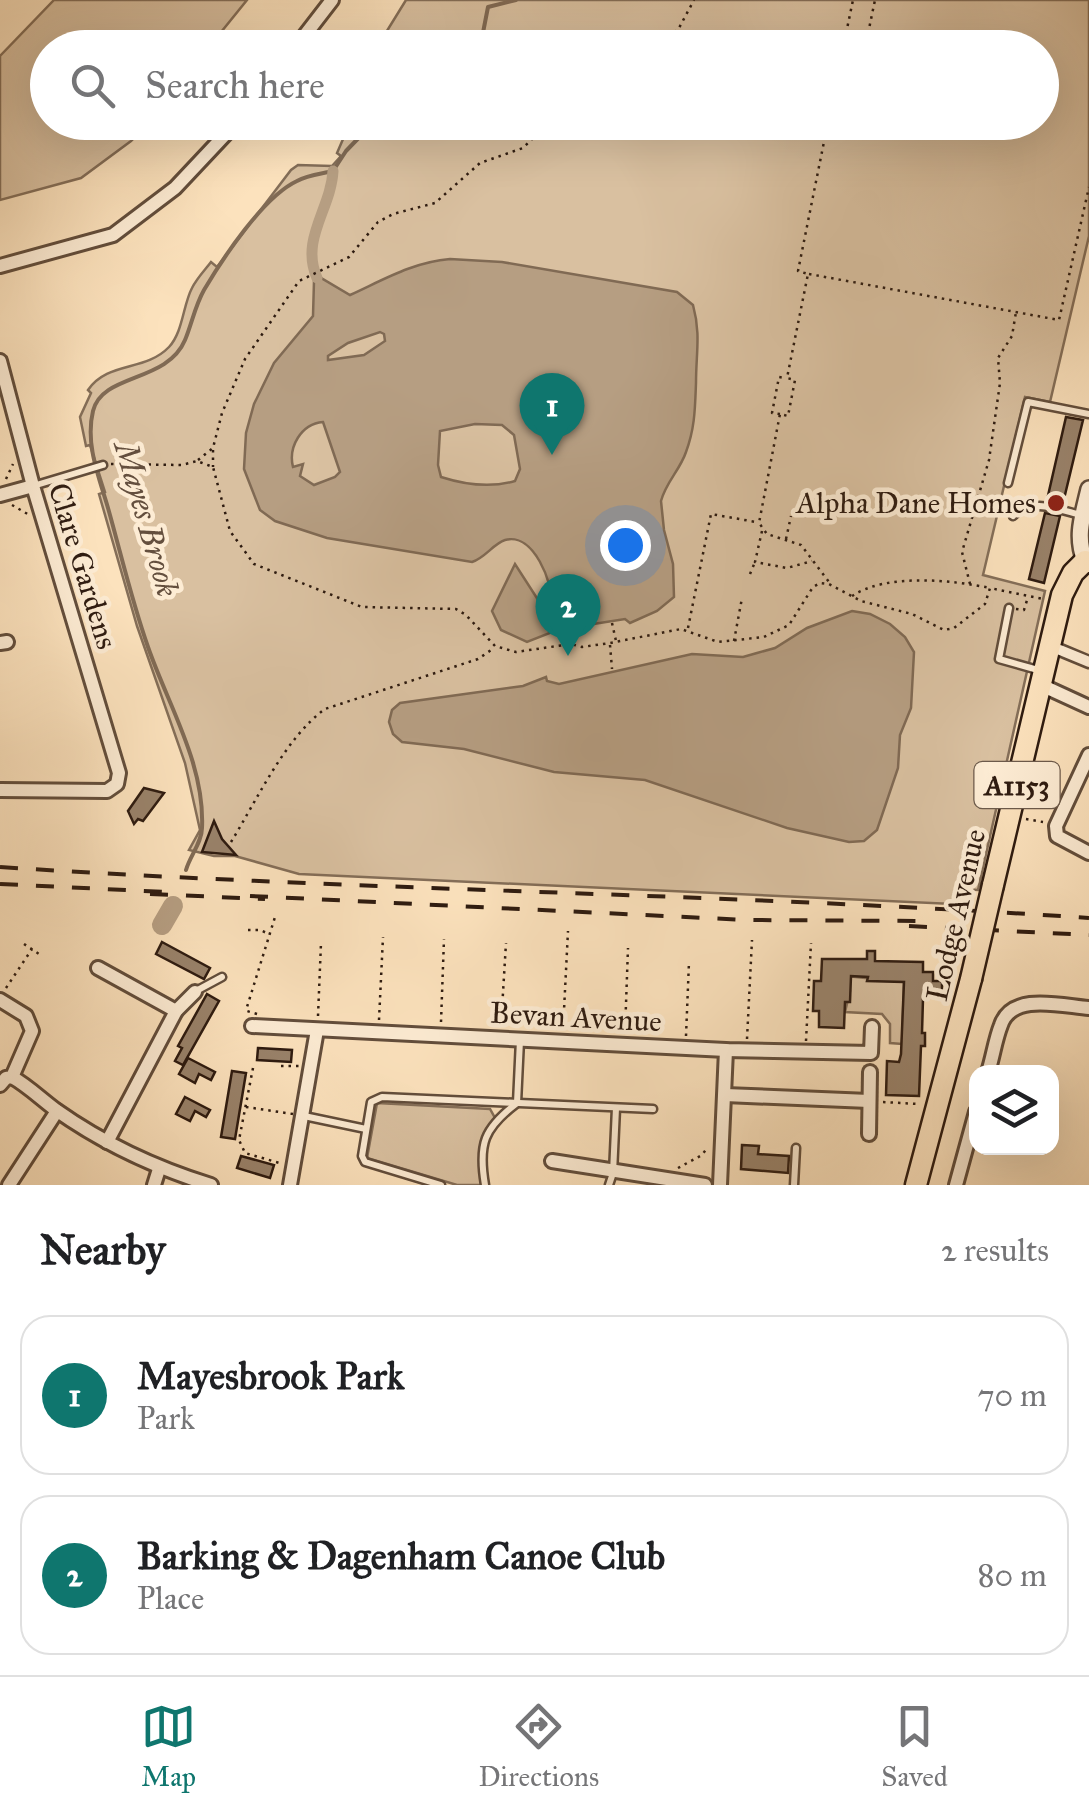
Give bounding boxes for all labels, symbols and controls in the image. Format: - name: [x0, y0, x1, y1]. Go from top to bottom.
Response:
- search box: [30, 30, 1059, 140]
- icon: search: [65, 58, 120, 113]
- text: Search here: [145, 62, 325, 108]
- pin: 1: [520, 372, 584, 455]
- water label: Mayes Brook: [105, 434, 187, 601]
- street label: Clare Gardens: [41, 479, 125, 653]
- place label: Alpha Dane Homes: [794, 485, 1036, 521]
- marker: Alpha Dane Homes: [1045, 492, 1067, 514]
- your location: [600, 520, 651, 571]
- pin: 2: [536, 574, 600, 656]
- road number: A1153: [974, 762, 1060, 808]
- street label: Lodge Avenue: [919, 825, 993, 1005]
- street label: Bevan Avenue: [489, 995, 663, 1039]
- map controls: [969, 1065, 1059, 1155]
- button: layers: [969, 1065, 1059, 1155]
- text: Nearby: [40, 1224, 165, 1276]
- text: 2 results: [941, 1231, 1049, 1270]
- text: Mayesbrook Park: [137, 1353, 404, 1399]
- text: 1: [68, 1376, 81, 1415]
- text: 70 m: [978, 1376, 1047, 1415]
- text: Park: [137, 1399, 195, 1438]
- text: Barking & Dagenham Canoe Club: [137, 1533, 665, 1579]
- text: 2: [67, 1556, 82, 1595]
- text: 80 m: [978, 1556, 1047, 1595]
- text: Place: [137, 1579, 204, 1618]
- tab: Map: [141, 1699, 196, 1794]
- tab: Directions: [478, 1699, 599, 1794]
- tab: Saved: [881, 1699, 948, 1794]

